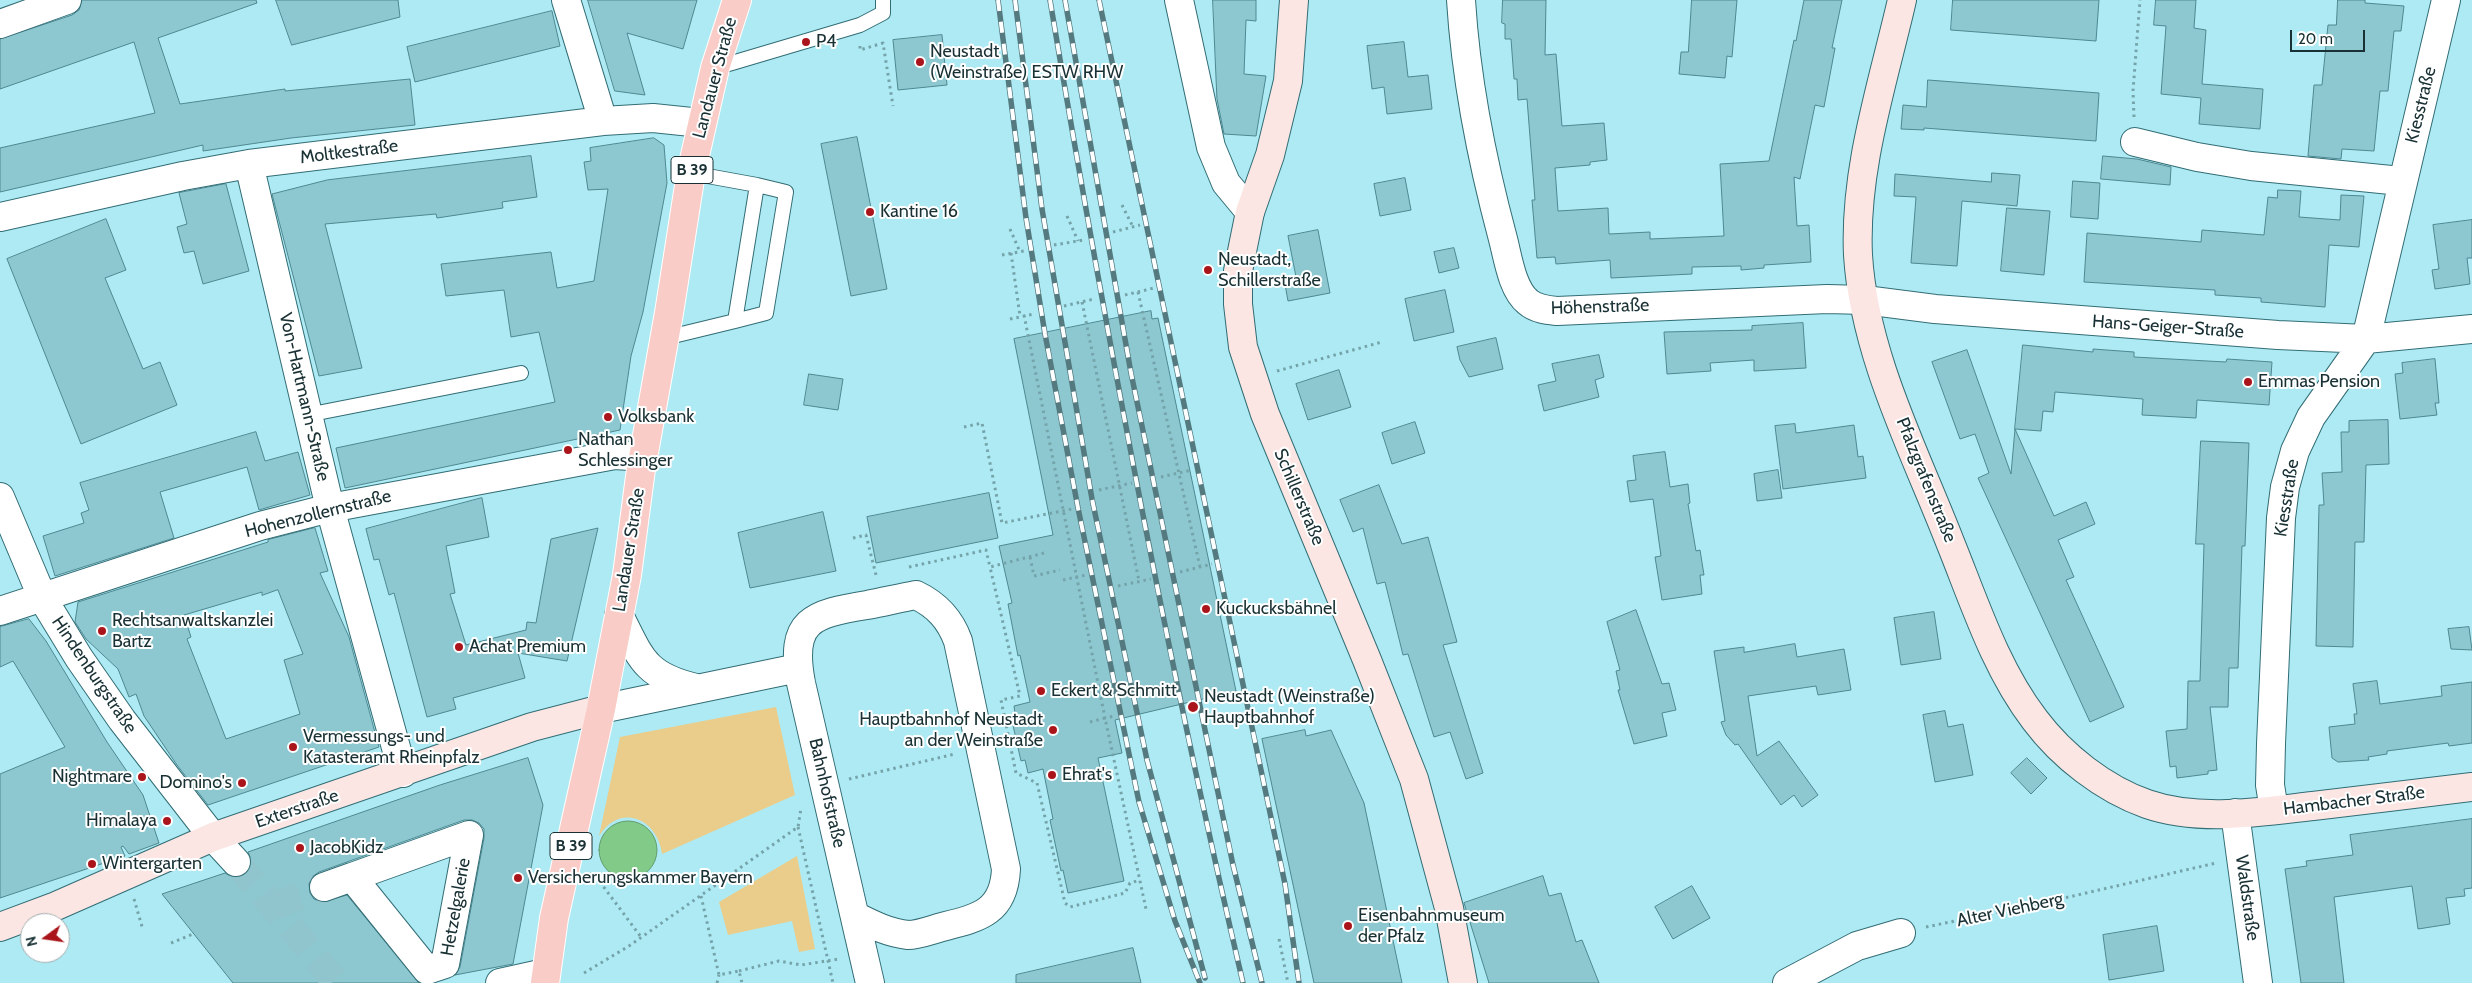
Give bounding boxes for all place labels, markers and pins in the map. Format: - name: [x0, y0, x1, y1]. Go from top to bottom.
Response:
- place label: P4: [816, 31, 836, 53]
- marker: P4: [800, 36, 812, 48]
- place label: Neustadt (Weinstraße) ESTW RHW: [930, 41, 1123, 84]
- marker: Neustadt (Weinstraße) ESTW RHW: [914, 56, 926, 68]
- place label: Kantine 16: [880, 201, 958, 223]
- marker: Kantine 16: [864, 206, 876, 218]
- place label: Neustadt, Schillerstraße: [1218, 249, 1321, 292]
- marker: Neustadt, Schillerstraße: [1202, 264, 1214, 276]
- place label: Emmas Pension: [2258, 371, 2380, 393]
- marker: Emmas Pension: [2242, 376, 2254, 388]
- place label: Volksbank: [618, 406, 694, 428]
- marker: Volksbank: [602, 411, 614, 423]
- place label: Nathan Schlessinger: [578, 429, 672, 472]
- marker: Nathan Schlessinger: [562, 444, 574, 456]
- place label: Kuckucksbähnel: [1216, 598, 1336, 620]
- marker: Kuckucksbähnel: [1200, 603, 1212, 615]
- place label: Rechtsanwaltskanzlei Bartz: [112, 610, 273, 652]
- marker: Rechtsanwaltskanzlei Bartz: [96, 625, 108, 637]
- place label: Achat Premium: [469, 636, 586, 658]
- marker: Achat Premium: [453, 641, 465, 653]
- place label: Eckert & Schmitt: [1051, 680, 1177, 702]
- marker: Eckert & Schmitt: [1035, 685, 1047, 697]
- place label: Neustadt (Weinstraße) Hauptbahnhof: [1204, 686, 1375, 729]
- marker: Neustadt (Weinstraße) Hauptbahnhof: [1186, 700, 1200, 714]
- place label: Hauptbahnhof Neustadt an der Weinstraße: [859, 709, 1043, 752]
- marker: Hauptbahnhof Neustadt an der Weinstraße: [1047, 724, 1059, 736]
- place label: Vermessungs- und Katasteramt Rheinpfalz: [303, 726, 480, 769]
- marker: Vermessungs- und Katasteramt Rheinpfalz: [287, 741, 299, 753]
- place label: Ehrat's: [1062, 764, 1112, 786]
- place label: Nightmare: [52, 766, 132, 788]
- marker: Ehrat's: [1046, 769, 1058, 781]
- marker: Nightmare: [136, 771, 148, 783]
- place label: Domino's: [160, 772, 232, 794]
- marker: Domino's: [236, 777, 248, 789]
- place label: Himalaya: [86, 810, 157, 832]
- marker: Himalaya: [161, 815, 173, 827]
- place label: JacobKidz: [310, 837, 384, 859]
- marker: JacobKidz: [294, 842, 306, 854]
- place label: Wintergarten: [102, 853, 202, 875]
- marker: Wintergarten: [86, 858, 98, 870]
- place label: Versicherungskammer Bayern: [528, 867, 753, 889]
- marker: Versicherungskammer Bayern: [512, 872, 524, 884]
- place label: Eisenbahnmuseum der Pfalz: [1358, 905, 1504, 948]
- marker: Eisenbahnmuseum der Pfalz: [1342, 920, 1354, 932]

